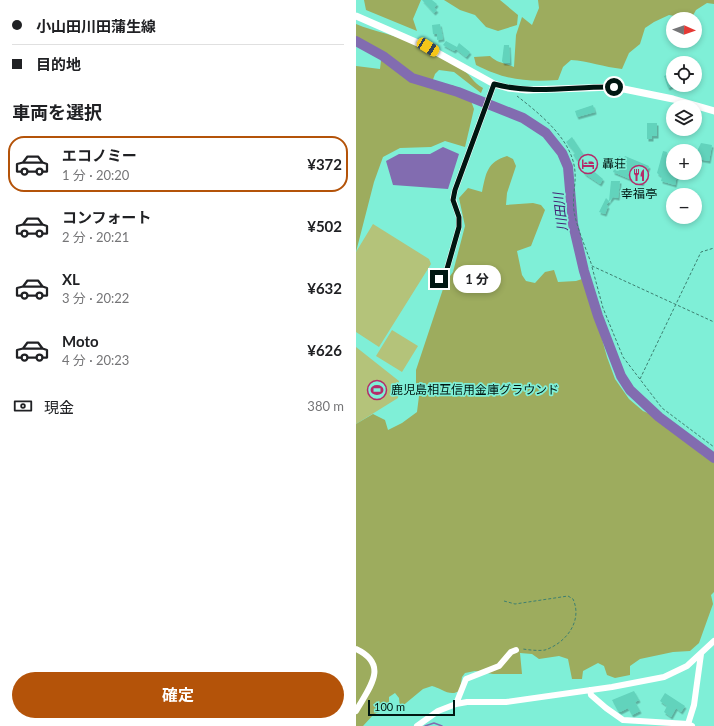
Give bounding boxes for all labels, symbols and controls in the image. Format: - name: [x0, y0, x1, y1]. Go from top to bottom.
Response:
- north arrow: [666, 12, 702, 48]
- map controls: [666, 12, 702, 224]
- text: 小山田川田蒲生線: [36, 17, 156, 35]
- car: [415, 36, 441, 58]
- text: 目的地: [36, 55, 81, 73]
- button: locate: [666, 56, 702, 92]
- route start: [605, 78, 623, 96]
- button: layers: [666, 100, 702, 136]
- text: 車両を選択: [12, 101, 102, 123]
- button: +: [666, 144, 702, 180]
- icon: car: [14, 146, 50, 182]
- text: エコノミー: [62, 146, 137, 164]
- hotel icon: 轟荘: [577, 153, 599, 175]
- text: ¥372: [307, 155, 342, 173]
- place label: 轟荘: [602, 156, 626, 171]
- restaurant icon: 幸福亭: [628, 164, 650, 186]
- text: 1 分 · 20:20: [62, 167, 129, 183]
- place label: 幸福亭: [621, 186, 657, 201]
- button: −: [666, 188, 702, 224]
- water label: 川田川: [549, 190, 570, 232]
- icon: car: [14, 208, 50, 244]
- text: コンフォート: [62, 208, 152, 226]
- text: ¥502: [307, 217, 342, 235]
- text: 2 分 · 20:21: [62, 229, 129, 245]
- callout: 1 分: [453, 265, 501, 293]
- icon: car: [14, 270, 50, 306]
- text: XL: [62, 270, 80, 288]
- route end: [430, 270, 448, 288]
- text: 1 分: [465, 271, 489, 287]
- text: ¥632: [307, 279, 342, 297]
- text: 3 分 · 20:22: [62, 290, 129, 306]
- icon: car: [14, 332, 50, 368]
- text: Moto: [62, 332, 99, 350]
- text: ¥626: [307, 341, 342, 359]
- text: 4 分 · 20:23: [62, 352, 129, 368]
- sports icon: 鹿児島相互信用金庫グラウンド: [366, 379, 388, 401]
- place label: 鹿児島相互信用金庫グラウンド: [391, 382, 559, 397]
- icon: cash: [12, 395, 34, 417]
- text: 現金: [44, 398, 74, 416]
- text: 380 m: [307, 398, 344, 414]
- button: 確定: [12, 672, 344, 718]
- scale bar: [368, 698, 455, 717]
- text: 100 m: [374, 700, 405, 713]

